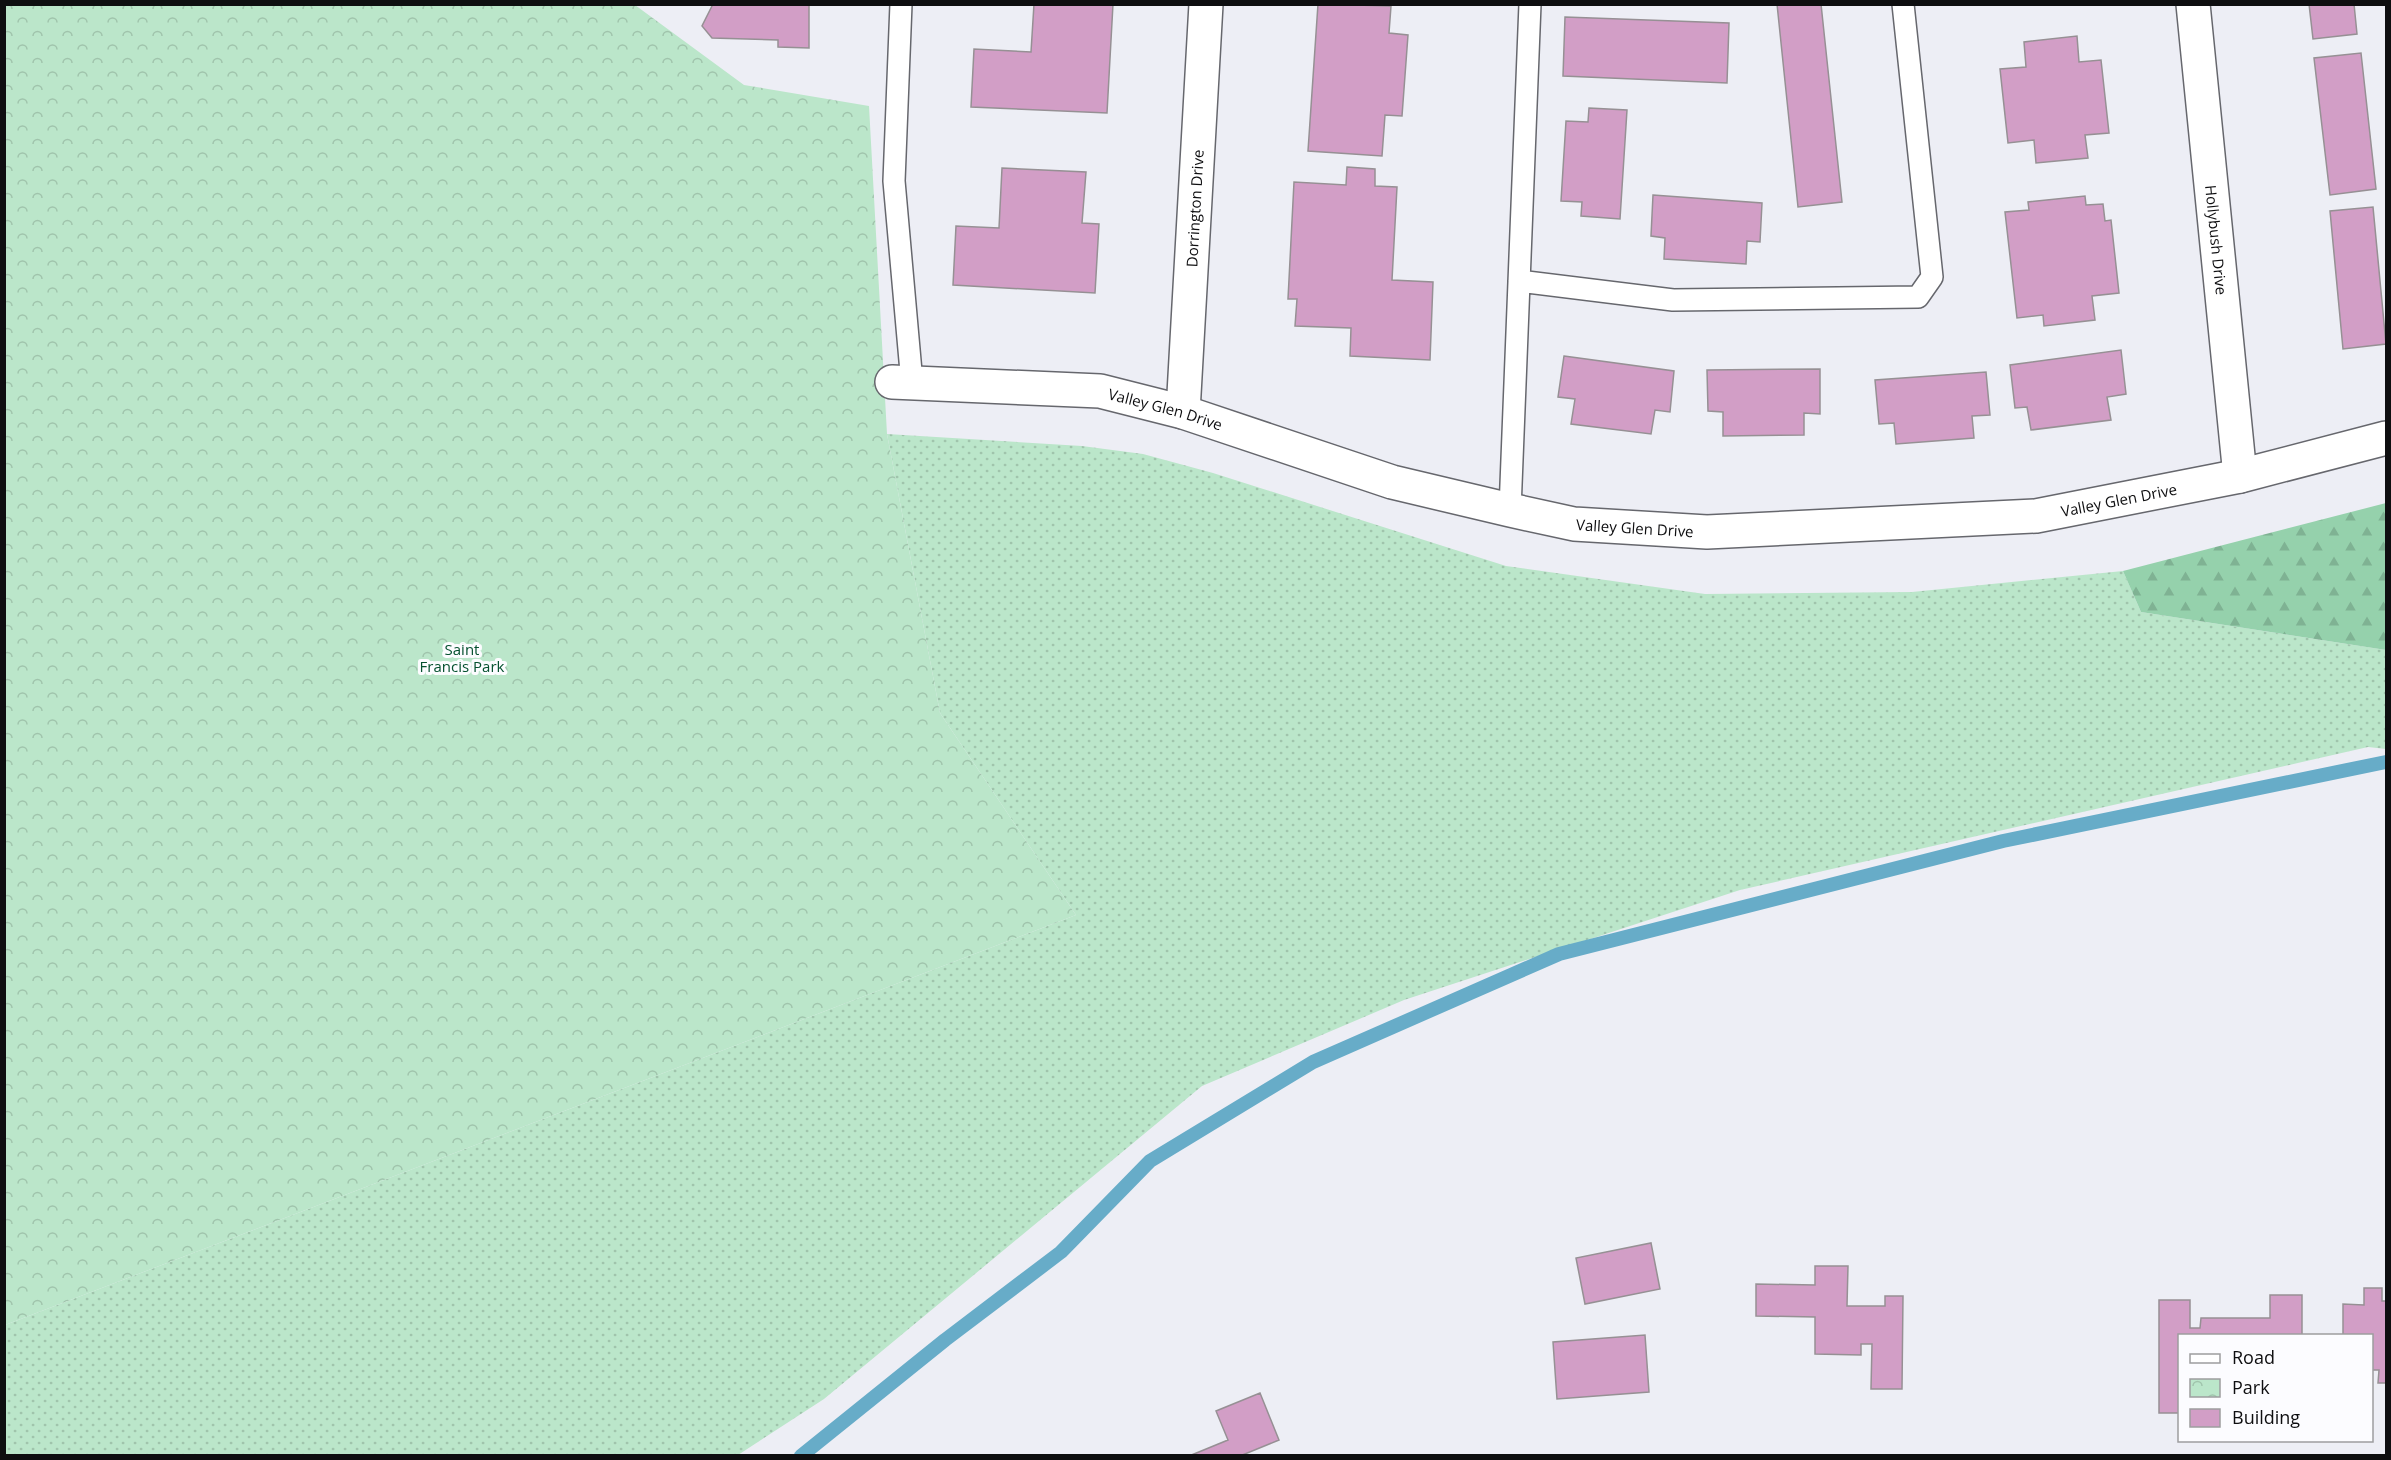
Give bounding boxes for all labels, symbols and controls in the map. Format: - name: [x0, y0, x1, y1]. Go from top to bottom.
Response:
- street label: Dorrington Drive: [1181, 149, 1208, 268]
- street label: Hollybush Drive: [2201, 184, 2232, 296]
- street label: Valley Glen Drive: [1106, 383, 1225, 435]
- street label: Valley Glen Drive: [2059, 479, 2178, 521]
- street label: Valley Glen Drive: [1576, 514, 1694, 541]
- park label: Saint Francis Park: [420, 639, 505, 676]
- legend: [2178, 1334, 2373, 1442]
- text: Road: [2232, 1345, 2275, 1369]
- text: Park: [2232, 1375, 2270, 1399]
- text: Building: [2232, 1405, 2300, 1429]

